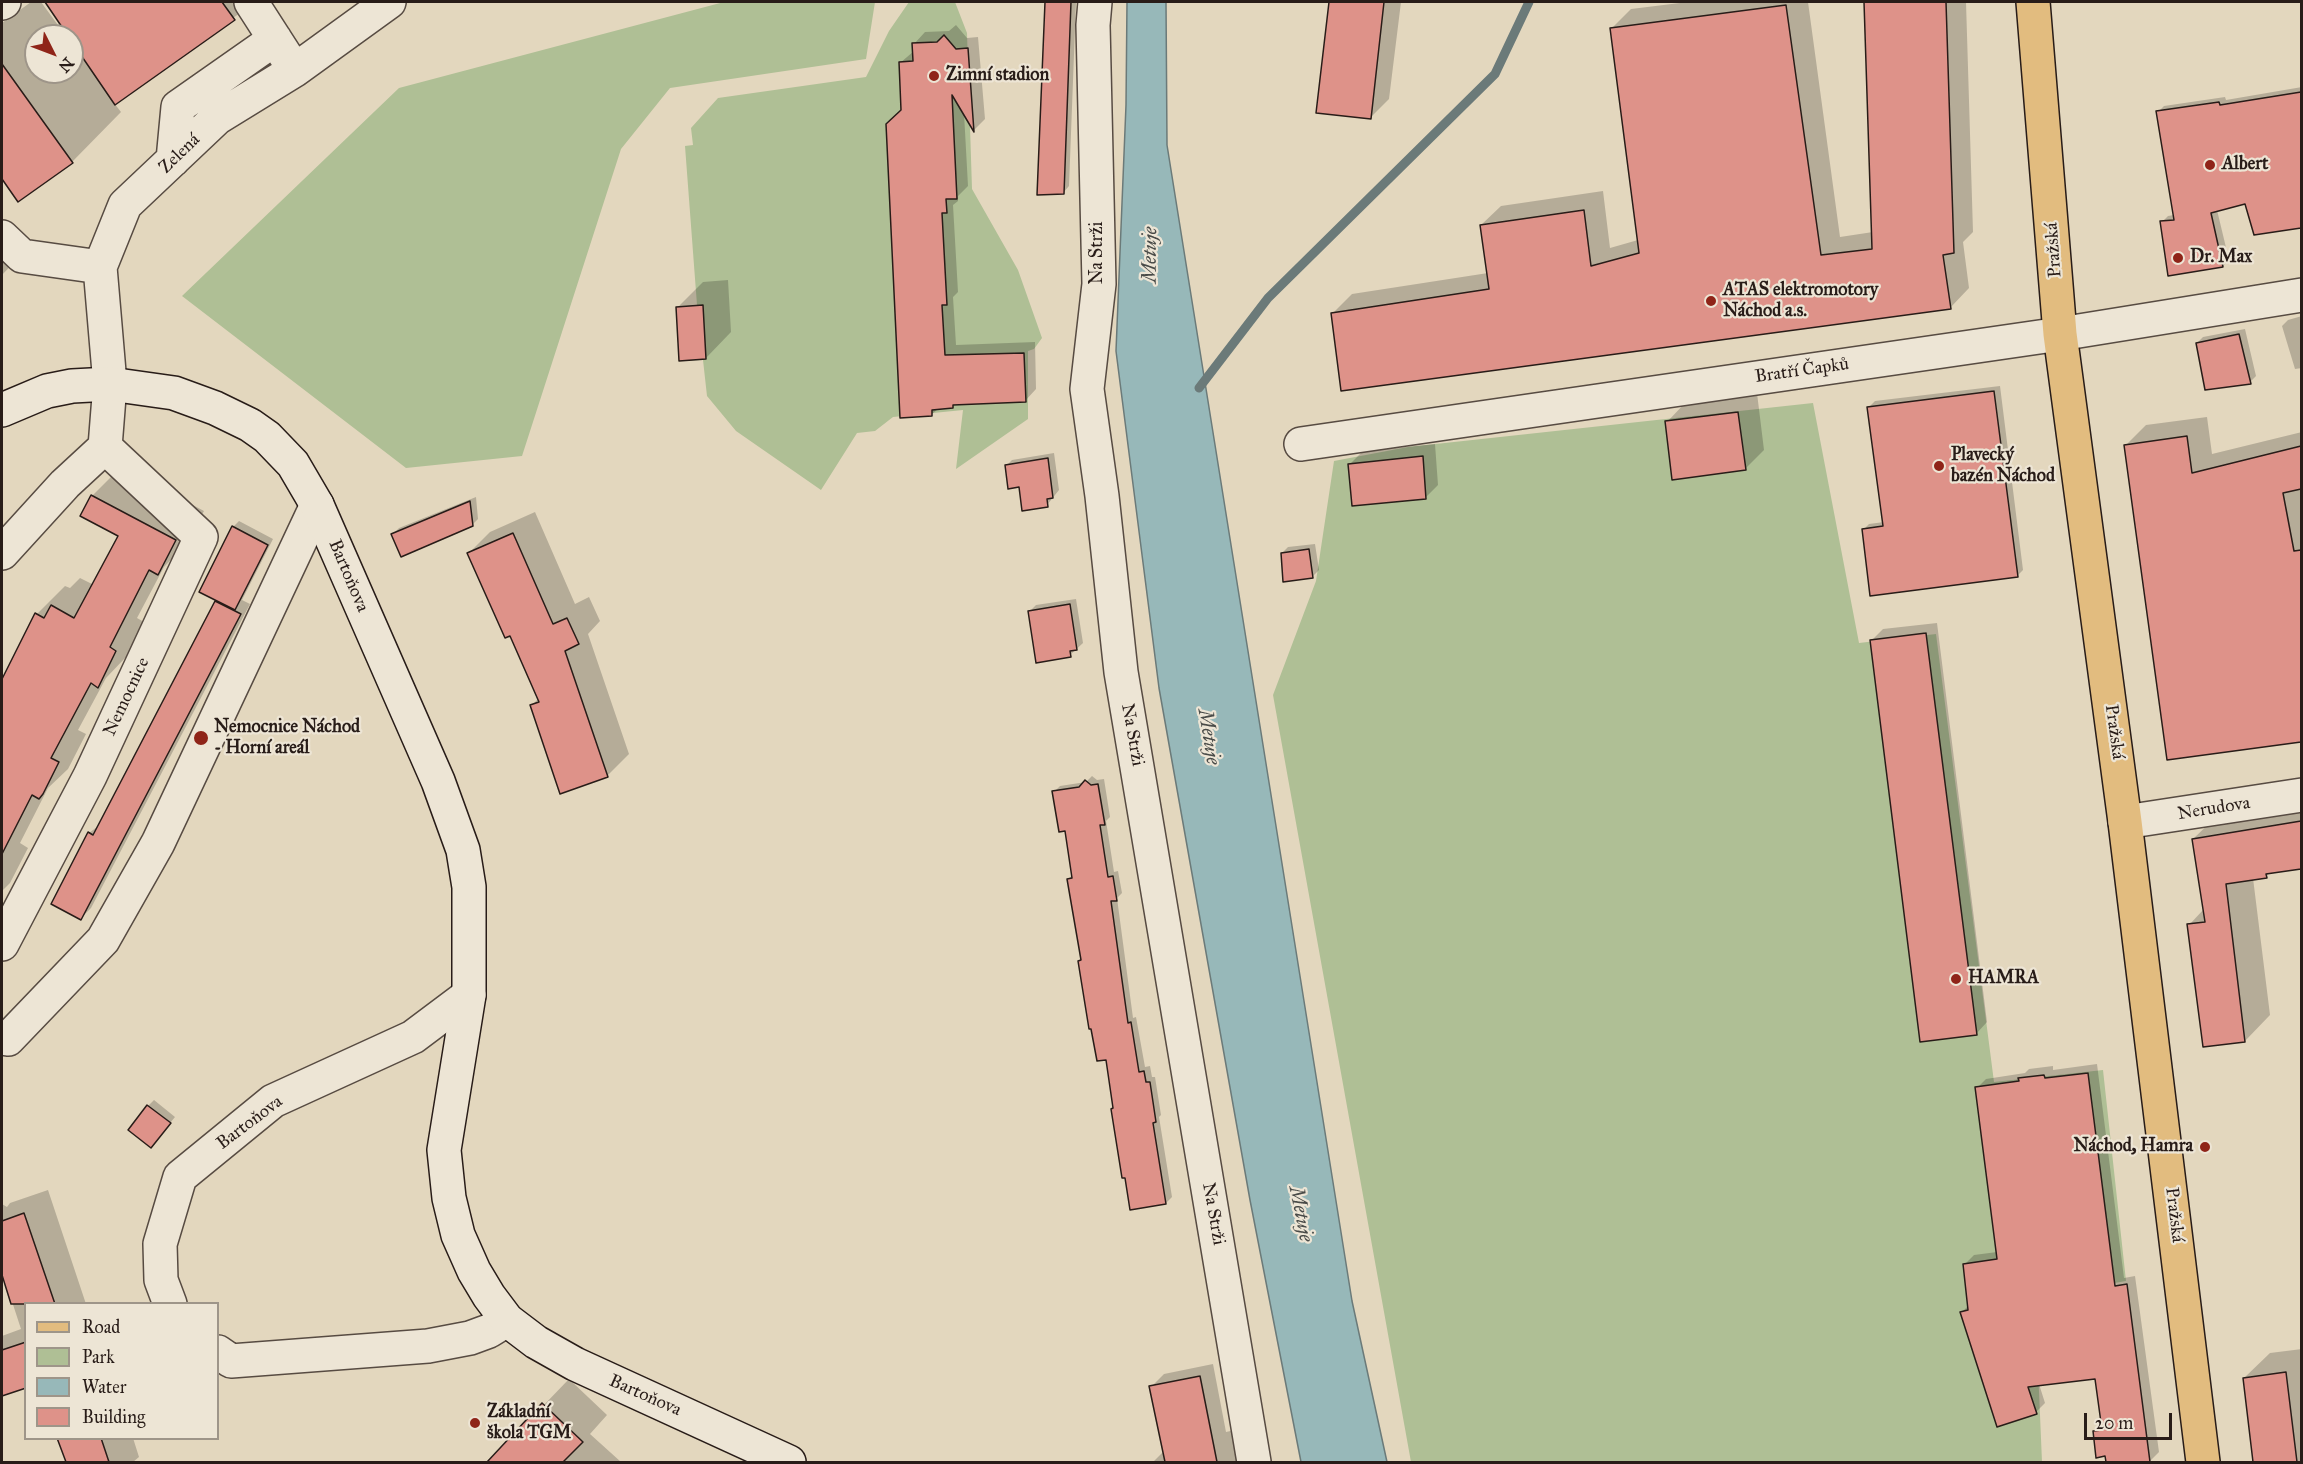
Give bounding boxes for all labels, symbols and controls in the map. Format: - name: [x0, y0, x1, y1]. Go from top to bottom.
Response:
- north arrow: [24, 24, 84, 84]
- text: N: [55, 54, 78, 76]
- place label: Zimní stadion: [946, 65, 1049, 87]
- marker: Zimní stadion: [927, 69, 941, 83]
- street label: Zelená: [155, 129, 205, 179]
- place label: Albert: [2222, 154, 2268, 176]
- marker: Albert: [2203, 158, 2217, 172]
- street label: Na Strži: [1087, 221, 1109, 285]
- street label: Pražská: [2041, 222, 2067, 278]
- water label: Metuje: [1139, 227, 1163, 283]
- place label: Dr. Max: [2190, 247, 2252, 269]
- marker: Dr. Max: [2171, 251, 2185, 265]
- place label: ATAS elektromotory Náchod a.s.: [1723, 280, 1878, 322]
- marker: ATAS elektromotory Náchod a.s.: [1704, 294, 1718, 308]
- street label: Bratří Čapků: [1754, 354, 1850, 388]
- place label: Plavecký bazén Náchod: [1951, 445, 2055, 488]
- marker: Plavecký bazén Náchod: [1932, 459, 1946, 473]
- street label: Bartoňova: [323, 536, 373, 616]
- street label: Nemocnice: [99, 654, 155, 740]
- street label: Na Strži: [1116, 702, 1148, 768]
- street label: Pražská: [2099, 703, 2129, 761]
- water label: Metuje: [1192, 707, 1224, 767]
- place label: Nemocnice Náchod - Horní areál: [214, 717, 360, 760]
- marker: Nemocnice Náchod - Horní areál: [192, 729, 210, 747]
- street label: Nerudova: [2176, 793, 2252, 825]
- place label: HAMRA: [1968, 968, 2039, 990]
- marker: HAMRA: [1949, 972, 1963, 986]
- street label: Bartoňova: [213, 1091, 287, 1155]
- place label: Náchod, Hamra: [2074, 1136, 2193, 1158]
- marker: Náchod, Hamra: [2198, 1140, 2212, 1154]
- street label: Na Strži: [1197, 1181, 1229, 1247]
- water label: Metuje: [1283, 1184, 1317, 1244]
- street label: Pražská: [2160, 1186, 2188, 1244]
- legend: [24, 1302, 219, 1440]
- text: Road: [82, 1316, 120, 1338]
- text: Park: [82, 1346, 115, 1368]
- street label: Bartoňova: [606, 1371, 684, 1421]
- text: Water: [82, 1376, 126, 1398]
- scale bar: [2087, 1401, 2176, 1439]
- place label: Základní škola TGM: [487, 1402, 571, 1444]
- text: Building: [82, 1406, 145, 1428]
- text: 20 m: [2095, 1412, 2133, 1434]
- marker: Základní škola TGM: [468, 1416, 482, 1430]

